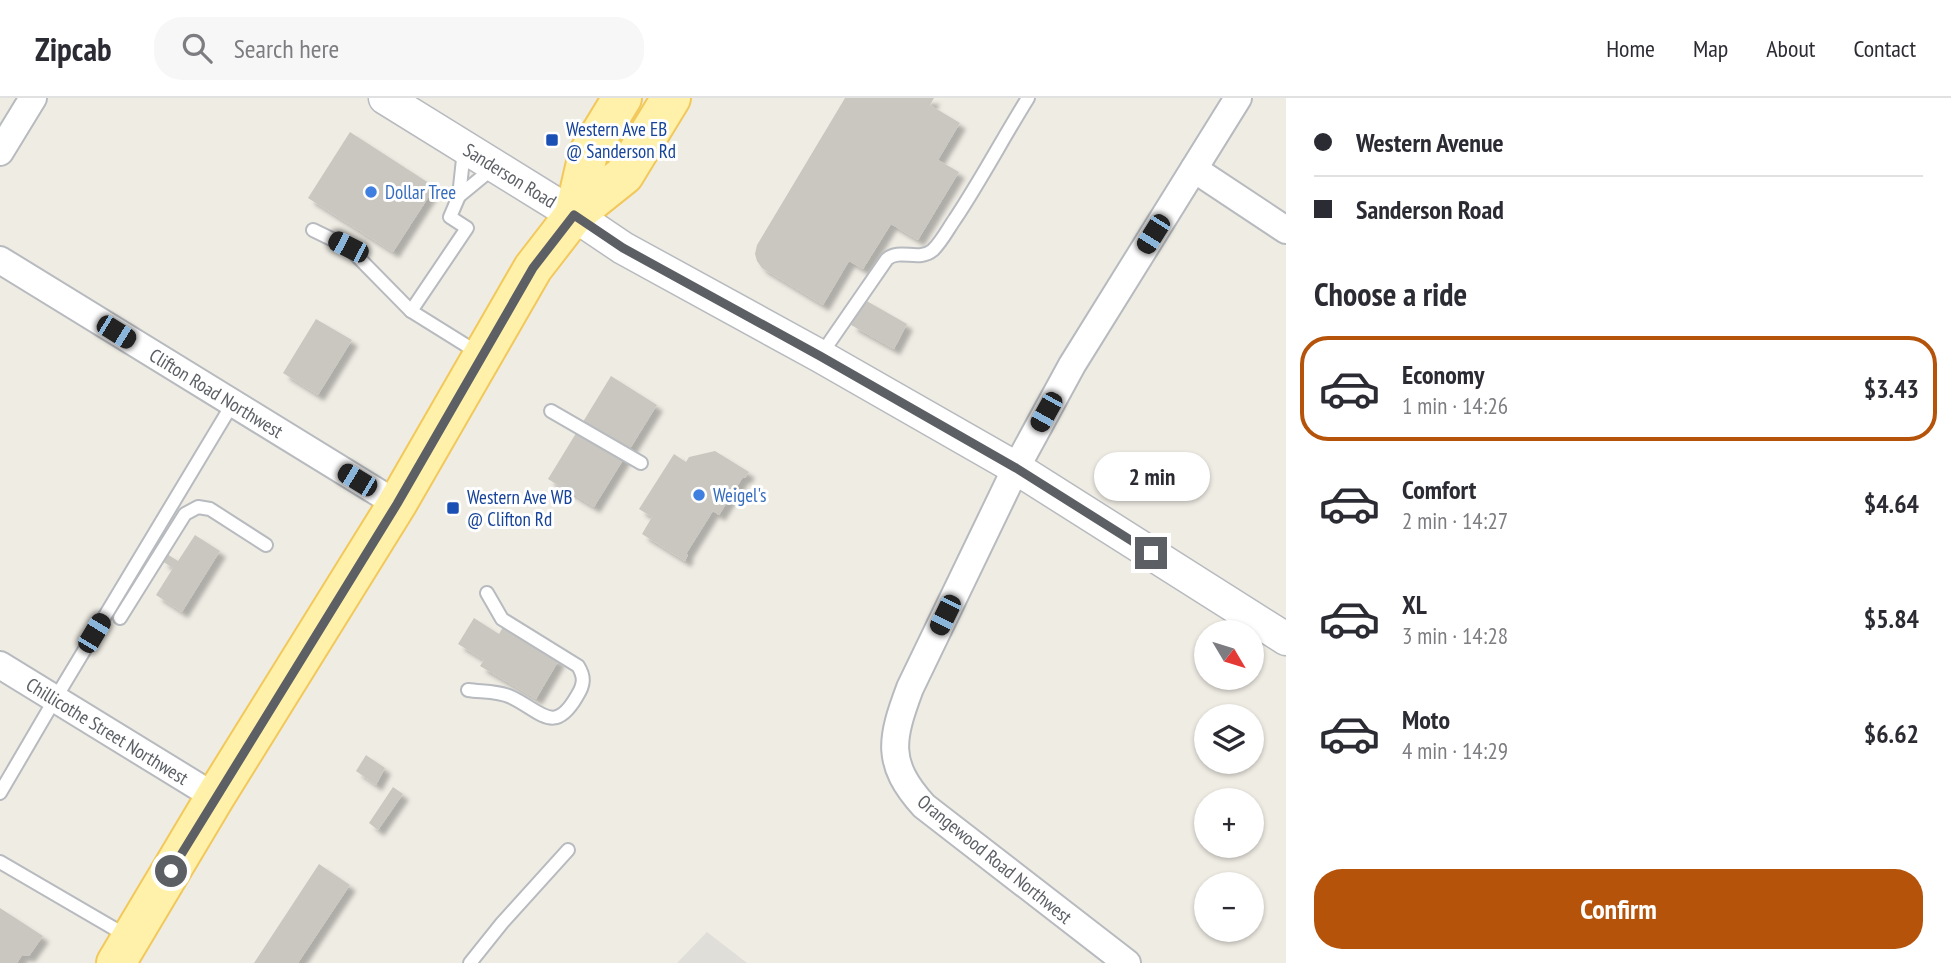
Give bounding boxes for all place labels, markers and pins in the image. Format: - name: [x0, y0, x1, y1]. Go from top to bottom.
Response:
- place label: Western Ave EB @ Sanderson Rd: [566, 117, 676, 163]
- marker: Western Ave EB @ Sanderson Rd: [544, 132, 560, 148]
- place label: Dollar Tree: [385, 180, 456, 204]
- marker: Dollar Tree: [363, 184, 379, 200]
- place label: Weigel's: [713, 483, 766, 507]
- place label: Western Ave WB @ Clifton Rd: [467, 485, 572, 531]
- marker: Weigel's: [691, 487, 707, 503]
- marker: Western Ave WB @ Clifton Rd: [445, 500, 461, 516]

